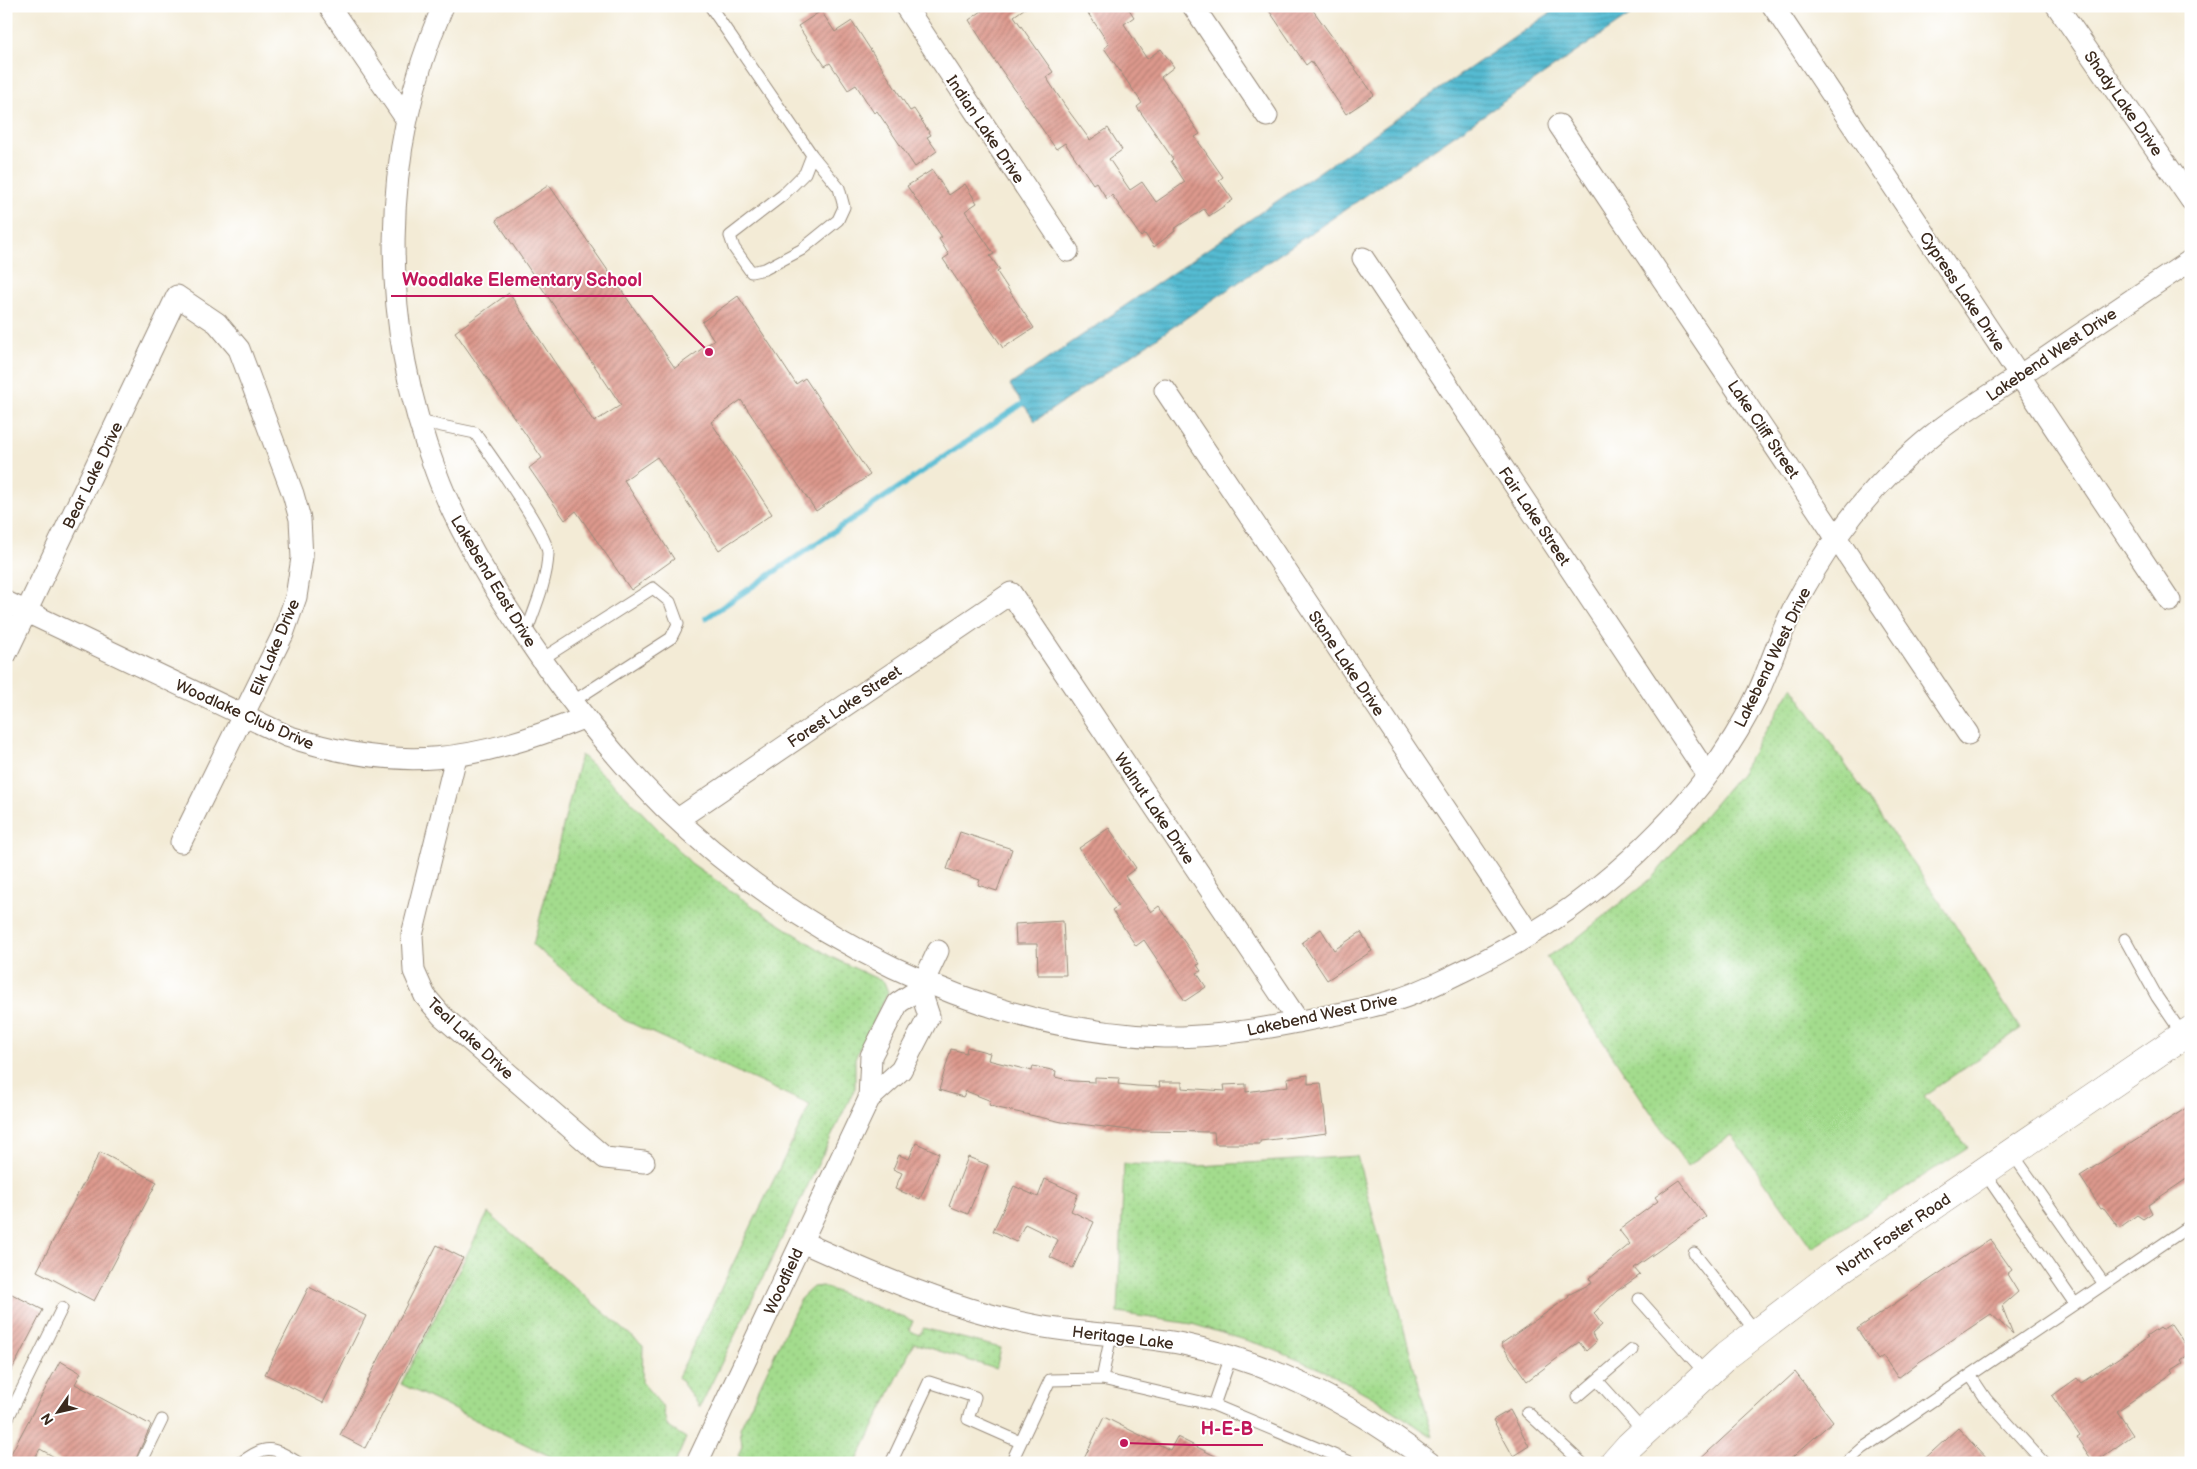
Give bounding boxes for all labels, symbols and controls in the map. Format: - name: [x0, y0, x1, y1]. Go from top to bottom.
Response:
- street label: Shady Lake Drive: [2079, 48, 2166, 161]
- street label: Indian Lake Drive: [942, 72, 1028, 188]
- street label: Cypress Lake Drive: [1915, 229, 2009, 356]
- callout: Woodlake Elementary School: [391, 263, 652, 296]
- text: Woodlake Elementary School: [402, 270, 642, 291]
- street label: Lakebend West Drive: [1983, 304, 2121, 406]
- street label: Lake Cliff Street: [1723, 377, 1803, 483]
- street label: Bear Lake Drive: [59, 419, 128, 532]
- street label: Fair Lake Street: [1494, 464, 1574, 570]
- street label: Lakebend East Drive: [446, 512, 540, 651]
- street label: Lakebend West Drive: [1731, 584, 1816, 731]
- street label: Elk Lake Drive: [247, 596, 304, 699]
- street label: Stone Lake Drive: [1304, 608, 1388, 720]
- street label: Forest Lake Street: [784, 662, 905, 752]
- street label: Woodlake Club Drive: [172, 676, 317, 755]
- street label: Walnut Lake Drive: [1109, 750, 1198, 869]
- street label: Lakebend West Drive: [1245, 990, 1400, 1041]
- street label: Teal Lake Drive: [423, 994, 517, 1084]
- street label: North Foster Road: [1833, 1190, 1955, 1281]
- street label: Woodfield: [761, 1245, 808, 1318]
- street label: Heritage Lake: [1071, 1323, 1175, 1354]
- north arrow: [32, 1386, 82, 1436]
- text: N: [38, 1410, 58, 1428]
- callout: H-E-B: [1191, 1412, 1263, 1445]
- text: H-E-B: [1201, 1419, 1254, 1440]

